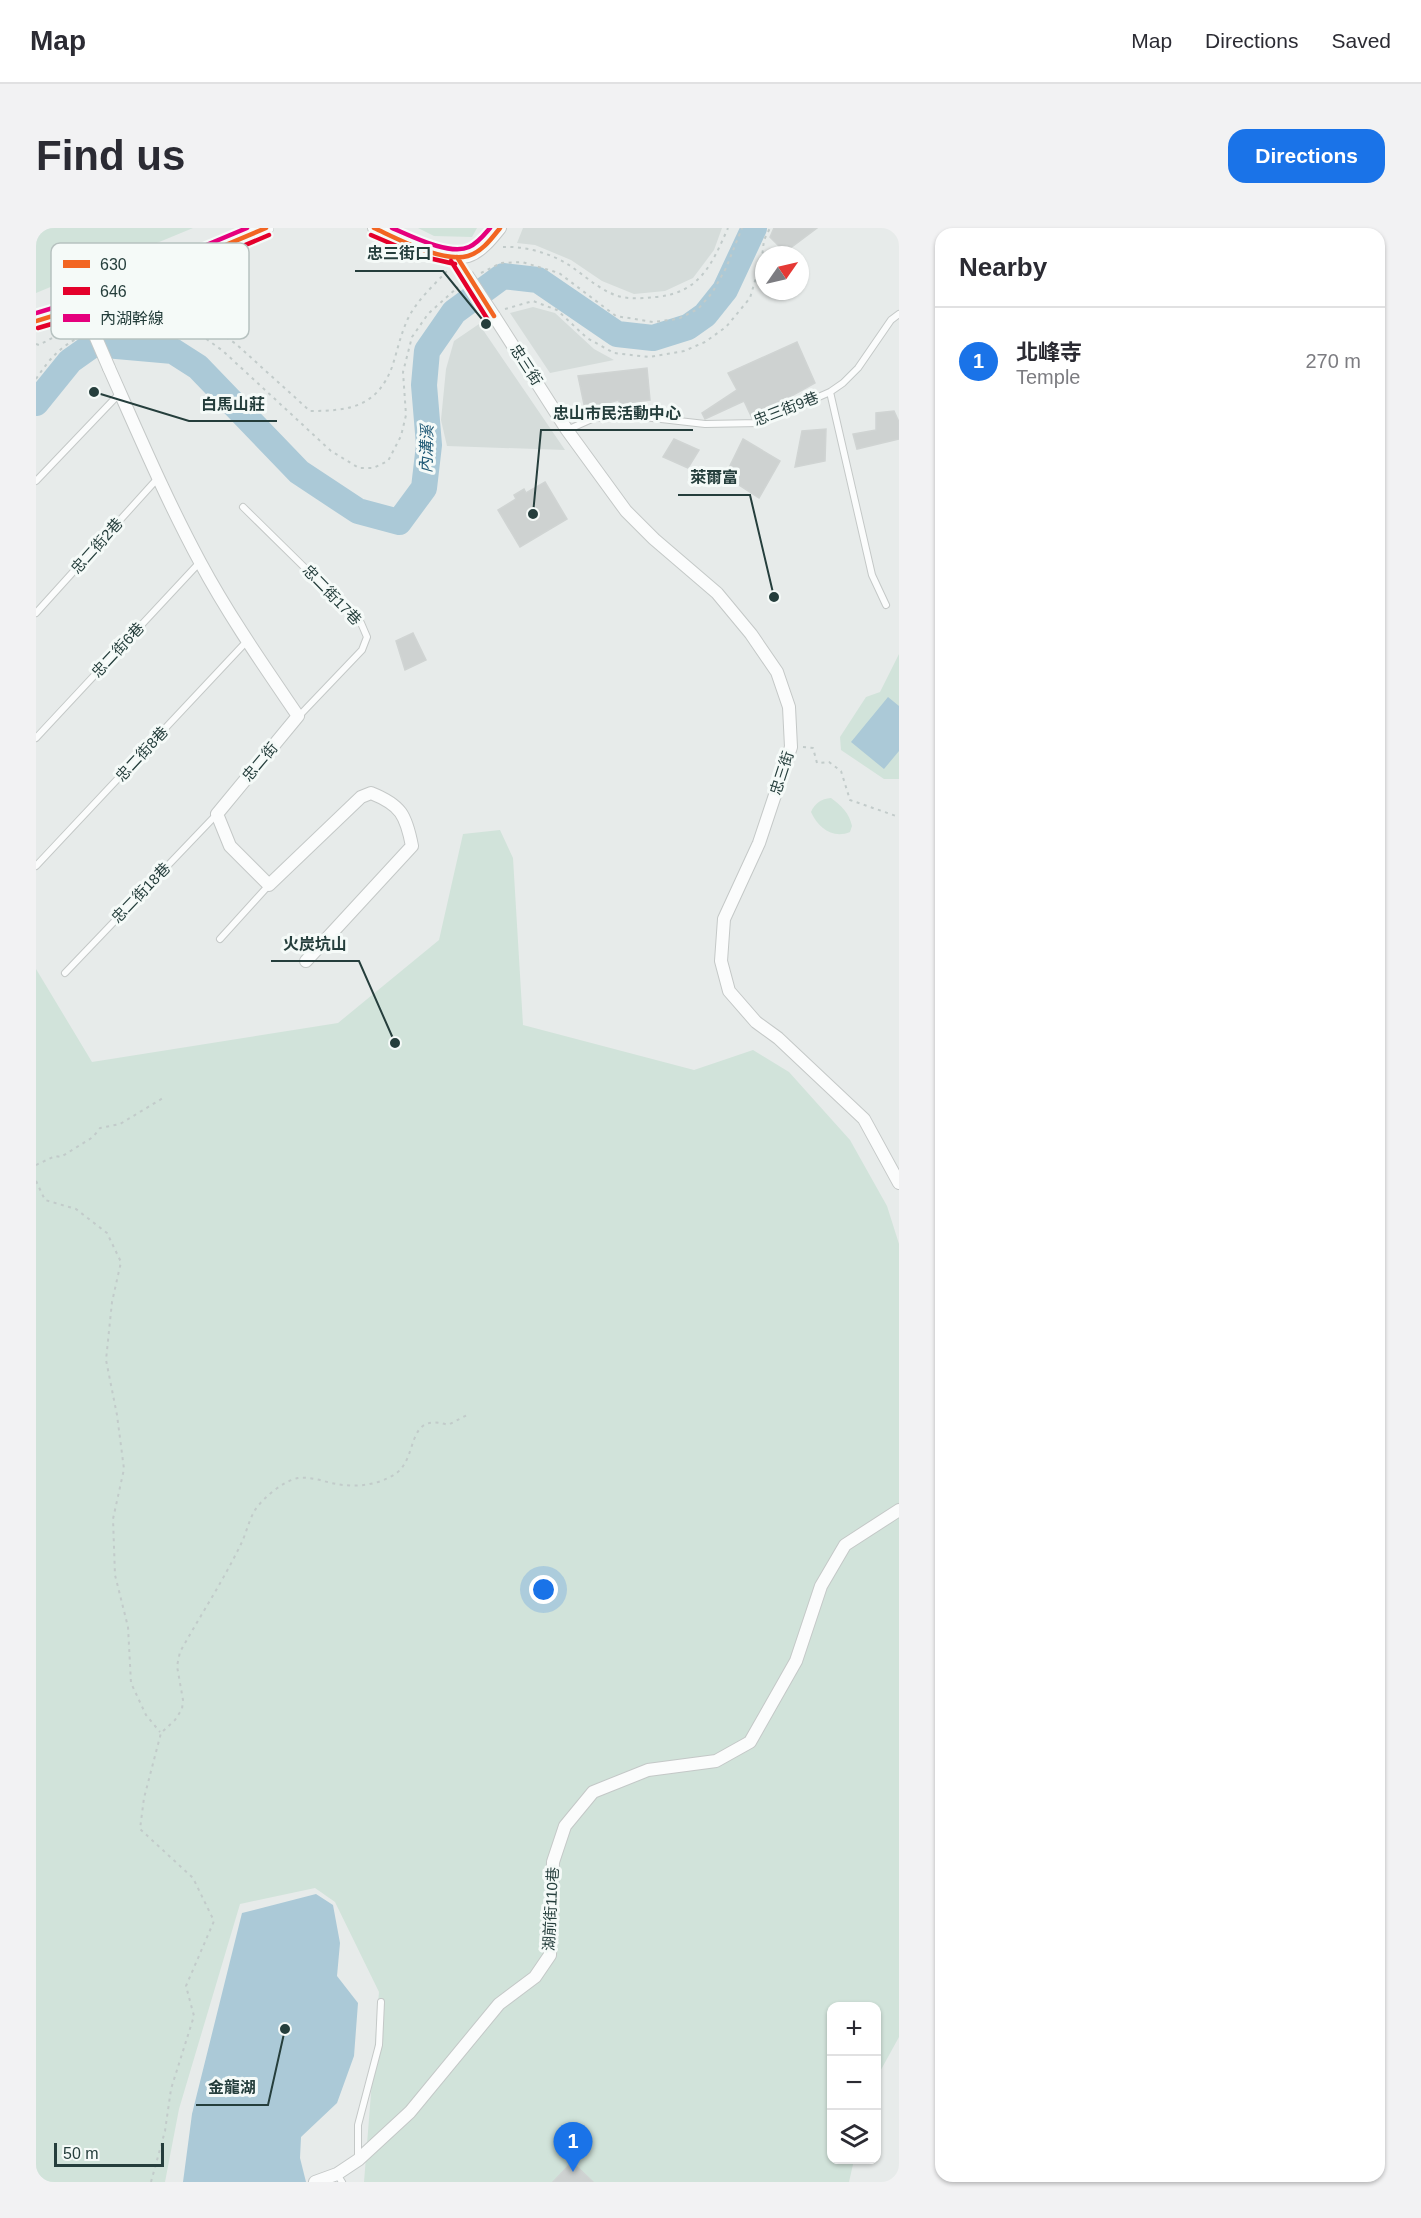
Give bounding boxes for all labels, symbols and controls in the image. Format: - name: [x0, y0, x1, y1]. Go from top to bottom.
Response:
- text: Map: [30, 25, 86, 56]
- text: Map: [1131, 29, 1172, 52]
- text: Directions: [1205, 29, 1298, 52]
- text: Saved: [1331, 29, 1391, 52]
- button: Directions: [1228, 129, 1385, 183]
- text: Find us: [36, 132, 185, 179]
- callout: 忠三街口: [355, 237, 443, 271]
- legend: [51, 243, 249, 339]
- text: 忠三街口: [367, 245, 431, 262]
- north arrow: [755, 246, 809, 300]
- text: Nearby: [959, 252, 1047, 282]
- text: 630: [100, 256, 127, 273]
- text: 646: [100, 283, 127, 300]
- text: 內湖幹線: [100, 310, 164, 327]
- text: 北峰寺: [1016, 340, 1082, 365]
- street label: 忠三街: [507, 341, 546, 388]
- text: 1: [973, 350, 984, 372]
- text: 270 m: [1305, 350, 1361, 372]
- text: Temple: [1016, 366, 1080, 388]
- callout: 白馬山莊: [189, 387, 277, 421]
- street label: 忠三街9巷: [751, 388, 821, 429]
- text: 白馬山莊: [201, 396, 265, 413]
- callout: 忠山市民活動中心: [541, 396, 693, 430]
- text: 忠山市民活動中心: [553, 405, 681, 422]
- water label: 內溝溪: [417, 423, 436, 473]
- callout: 萊爾富: [678, 461, 750, 495]
- text: 萊爾富: [690, 469, 738, 486]
- street label: 忠二街2巷: [67, 515, 126, 577]
- street label: 忠二街17巷: [300, 561, 365, 628]
- street label: 忠二街6巷: [88, 619, 147, 680]
- street label: 忠二街8巷: [112, 723, 171, 784]
- street label: 忠二街: [239, 739, 281, 784]
- street label: 忠三街: [766, 749, 797, 797]
- street label: 忠二街18巷: [108, 859, 173, 926]
- callout: 火炭坑山: [271, 927, 359, 961]
- text: 火炭坑山: [283, 935, 347, 953]
- your location: [529, 1575, 558, 1604]
- street label: 湖前街110巷: [540, 1867, 561, 1951]
- map controls: [827, 2002, 881, 2164]
- button: +: [827, 2002, 881, 2056]
- button: −: [827, 2056, 881, 2110]
- callout: 金龍湖: [196, 2071, 268, 2105]
- text: 金龍湖: [208, 2078, 256, 2096]
- button: layers: [827, 2110, 881, 2164]
- pin: 1: [554, 2122, 592, 2172]
- scale bar: [54, 2140, 164, 2168]
- text: 50 m: [63, 2145, 99, 2162]

